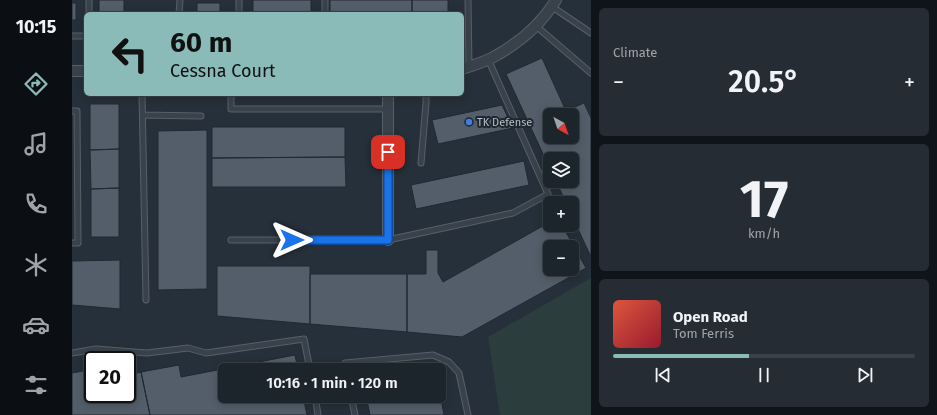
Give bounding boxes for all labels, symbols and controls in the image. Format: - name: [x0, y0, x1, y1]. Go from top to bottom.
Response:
- text: 10:15: [16, 16, 56, 38]
- text: 60 m: [170, 26, 232, 59]
- icon: left: [104, 28, 156, 80]
- text: Climate: [613, 45, 657, 60]
- text: Cessna Court: [170, 60, 275, 82]
- text: 20.5°: [728, 64, 800, 100]
- text: −: [613, 69, 624, 96]
- text: +: [904, 69, 915, 96]
- icon: directions: [22, 70, 50, 98]
- north arrow: [543, 108, 579, 144]
- map controls: [543, 108, 579, 276]
- place label: TK Defense: [477, 116, 532, 129]
- marker: TK Defense: [464, 117, 474, 127]
- icon: music: [22, 130, 50, 158]
- pin: [371, 135, 405, 169]
- icon: arrive: [377, 141, 399, 163]
- button: layers: [543, 152, 579, 188]
- text: 17: [740, 168, 788, 231]
- icon: phone: [22, 190, 50, 218]
- button: +: [543, 196, 579, 232]
- position arrow: [271, 219, 313, 261]
- text: km/h: [748, 226, 780, 241]
- button: −: [543, 240, 579, 276]
- icon: climate: [22, 251, 50, 279]
- text: Open Road: [673, 308, 748, 326]
- icon: car: [22, 311, 50, 339]
- text: Tom Ferris: [673, 326, 734, 341]
- speed limit sign: 20: [84, 351, 136, 403]
- icon: previous: [652, 364, 674, 386]
- icon: pause: [753, 364, 775, 386]
- icon: next: [854, 364, 876, 386]
- icon: filters: [22, 371, 50, 399]
- text: 10:16 · 1 min · 120 m: [266, 374, 398, 392]

